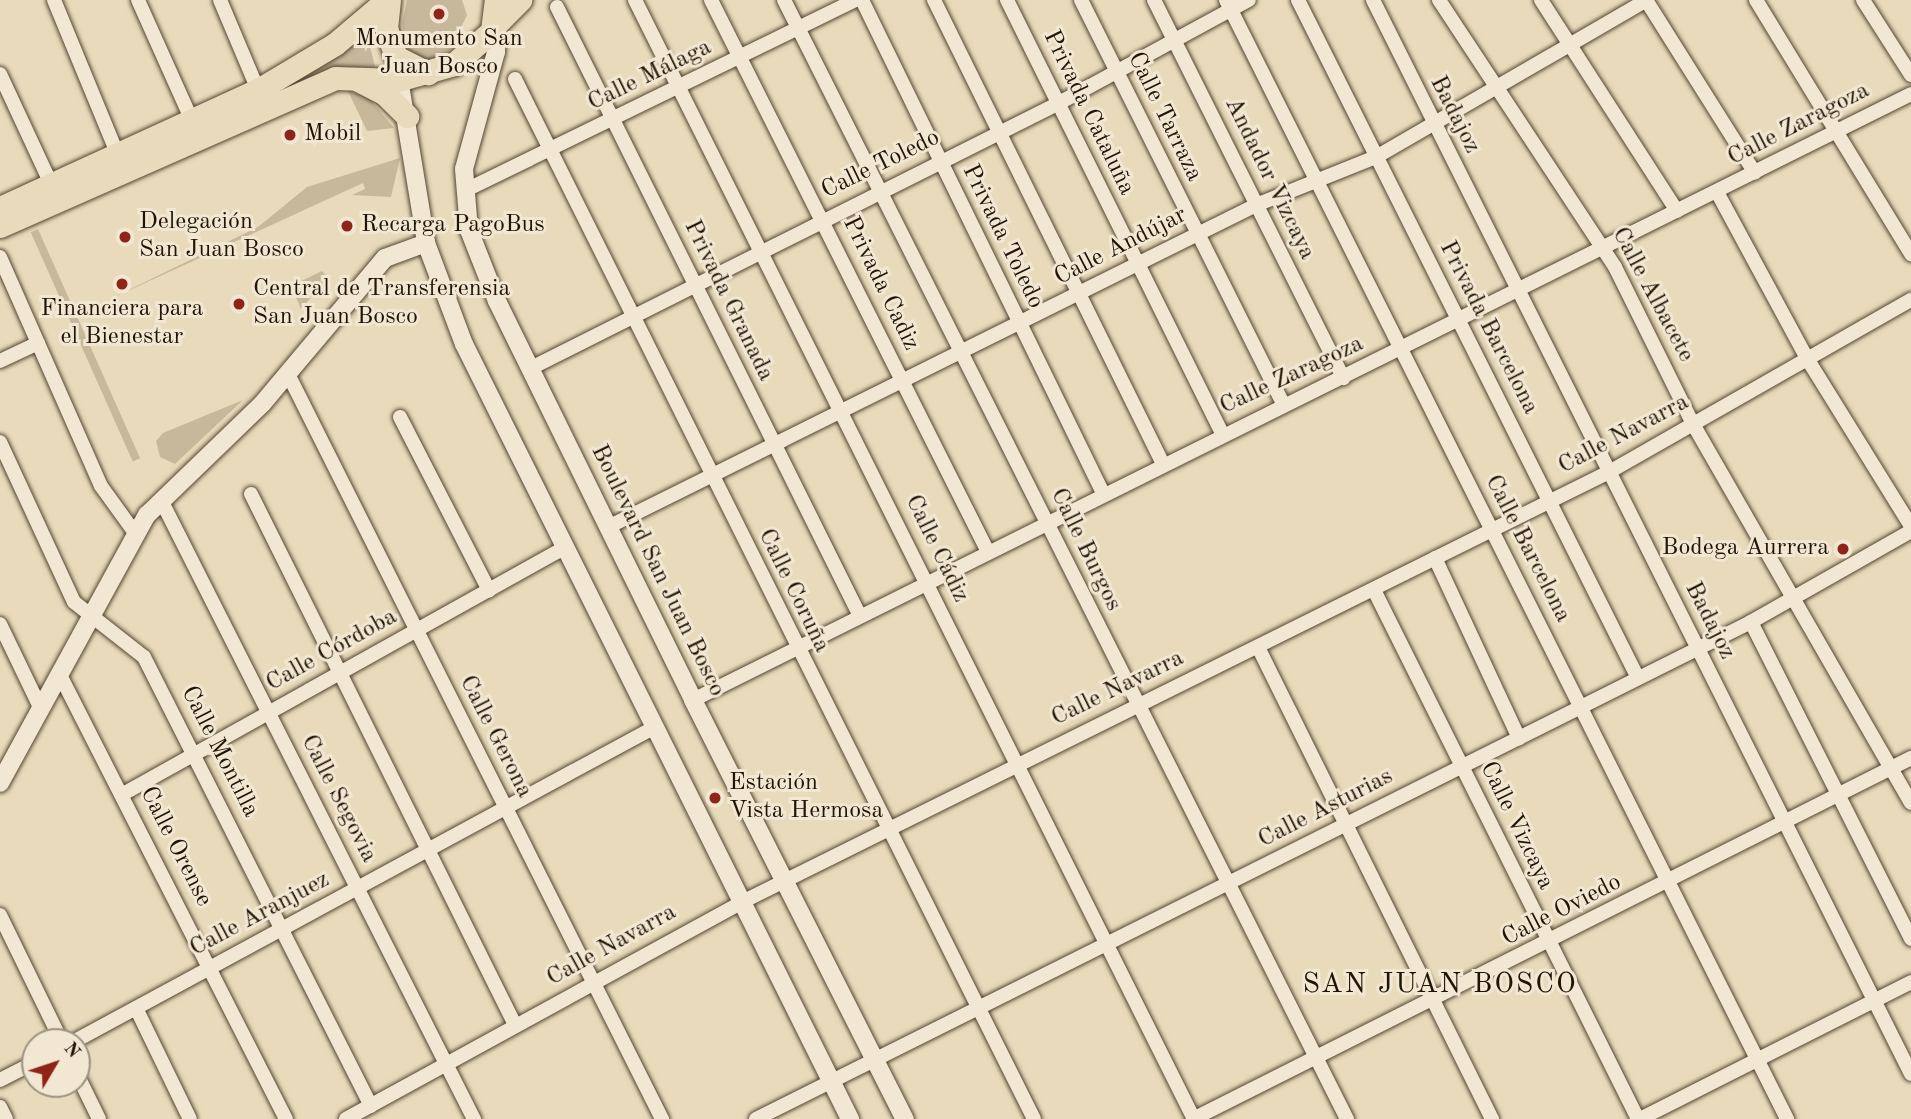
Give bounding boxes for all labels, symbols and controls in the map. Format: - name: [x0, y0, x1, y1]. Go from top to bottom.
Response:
- marker: Monumento San Juan Bosco: [431, 6, 447, 22]
- place label: Monumento San Juan Bosco: [355, 26, 523, 82]
- street label: Privada Cataluña: [1036, 26, 1140, 200]
- street label: Calle Málaga: [584, 34, 716, 118]
- street label: Calle Tarraza: [1120, 48, 1208, 186]
- street label: Badajoz: [1422, 72, 1486, 158]
- street label: Calle Zaragoza: [1723, 77, 1875, 173]
- street label: Andador Vizcaya: [1217, 93, 1321, 265]
- place label: Mobil: [304, 121, 361, 149]
- street label: Calle Toledo: [817, 124, 945, 206]
- marker: Mobil: [282, 127, 298, 143]
- street label: Privada Toledo: [955, 160, 1049, 314]
- street label: Calle Andújar: [1050, 201, 1192, 293]
- place label: Delegación San Juan Bosco: [139, 209, 304, 265]
- place label: Recarga PagoBus: [361, 212, 545, 240]
- street label: Privada Cadiz: [835, 212, 925, 356]
- street label: Privada Granada: [677, 216, 779, 386]
- marker: Recarga PagoBus: [339, 218, 355, 234]
- street label: Calle Albacete: [1604, 223, 1700, 367]
- marker: Delegación San Juan Bosco: [117, 229, 133, 245]
- street label: Privada Barcelona: [1432, 237, 1544, 419]
- marker: Financiera para el Bienestar: [114, 276, 130, 292]
- place label: Central de Transferensia San Juan Bosco: [253, 276, 510, 332]
- place label: Financiera para el Bienestar: [41, 296, 203, 352]
- marker: Central de Transferensia San Juan Bosco: [231, 296, 247, 312]
- street label: Calle Zaragoza: [1216, 330, 1368, 422]
- street label: Calle Navarra: [1554, 389, 1694, 481]
- street label: Boulevard San Juan Bosco: [583, 440, 731, 702]
- street label: Calle Barcelona: [1477, 470, 1577, 628]
- street label: Calle Burgos: [1043, 484, 1127, 616]
- street label: Calle Cádiz: [898, 490, 974, 608]
- street label: Calle Coruña: [751, 524, 835, 658]
- place label: Bodega Aurrera: [1662, 535, 1829, 563]
- marker: Bodega Aurrera: [1835, 541, 1851, 557]
- street label: Badajoz: [1677, 578, 1741, 664]
- street label: Calle Córdoba: [262, 603, 402, 699]
- street label: Calle Navarra: [1047, 645, 1189, 733]
- street label: Calle Gerona: [452, 671, 538, 803]
- street label: Calle Montilla: [174, 682, 264, 822]
- street label: Calle Segovia: [294, 730, 382, 868]
- street label: Calle Vizcaya: [1473, 757, 1559, 895]
- street label: Calle Asturias: [1254, 763, 1398, 855]
- place label: Estación Vista Hermosa: [729, 770, 883, 826]
- street label: Calle Orense: [132, 782, 218, 912]
- marker: Estación Vista Hermosa: [707, 790, 723, 806]
- street label: Calle Aranjuez: [185, 866, 335, 964]
- street label: Calle Oviedo: [1497, 869, 1627, 953]
- street label: Calle Navarra: [542, 899, 682, 993]
- district label: SAN JUAN BOSCO: [1304, 968, 1576, 1002]
- north arrow: [21, 1028, 91, 1098]
- text: N: [59, 1039, 83, 1062]

